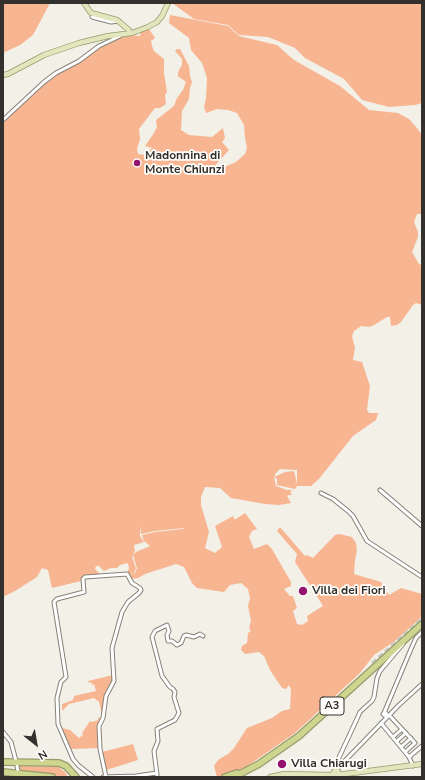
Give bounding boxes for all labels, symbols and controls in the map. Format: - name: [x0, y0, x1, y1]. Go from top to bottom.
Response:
- place label: Madonnina di Monte Chiunzi: [145, 149, 225, 177]
- marker: Madonnina di Monte Chiunzi: [132, 158, 142, 168]
- place label: Villa dei Fiori: [312, 584, 386, 598]
- marker: Villa dei Fiori: [297, 585, 309, 597]
- road number: A3: [320, 697, 344, 715]
- north arrow: [16, 724, 56, 764]
- text: N: [35, 746, 50, 763]
- place label: Villa Chiarugi: [291, 757, 367, 771]
- marker: Villa Chiarugi: [276, 758, 288, 770]

